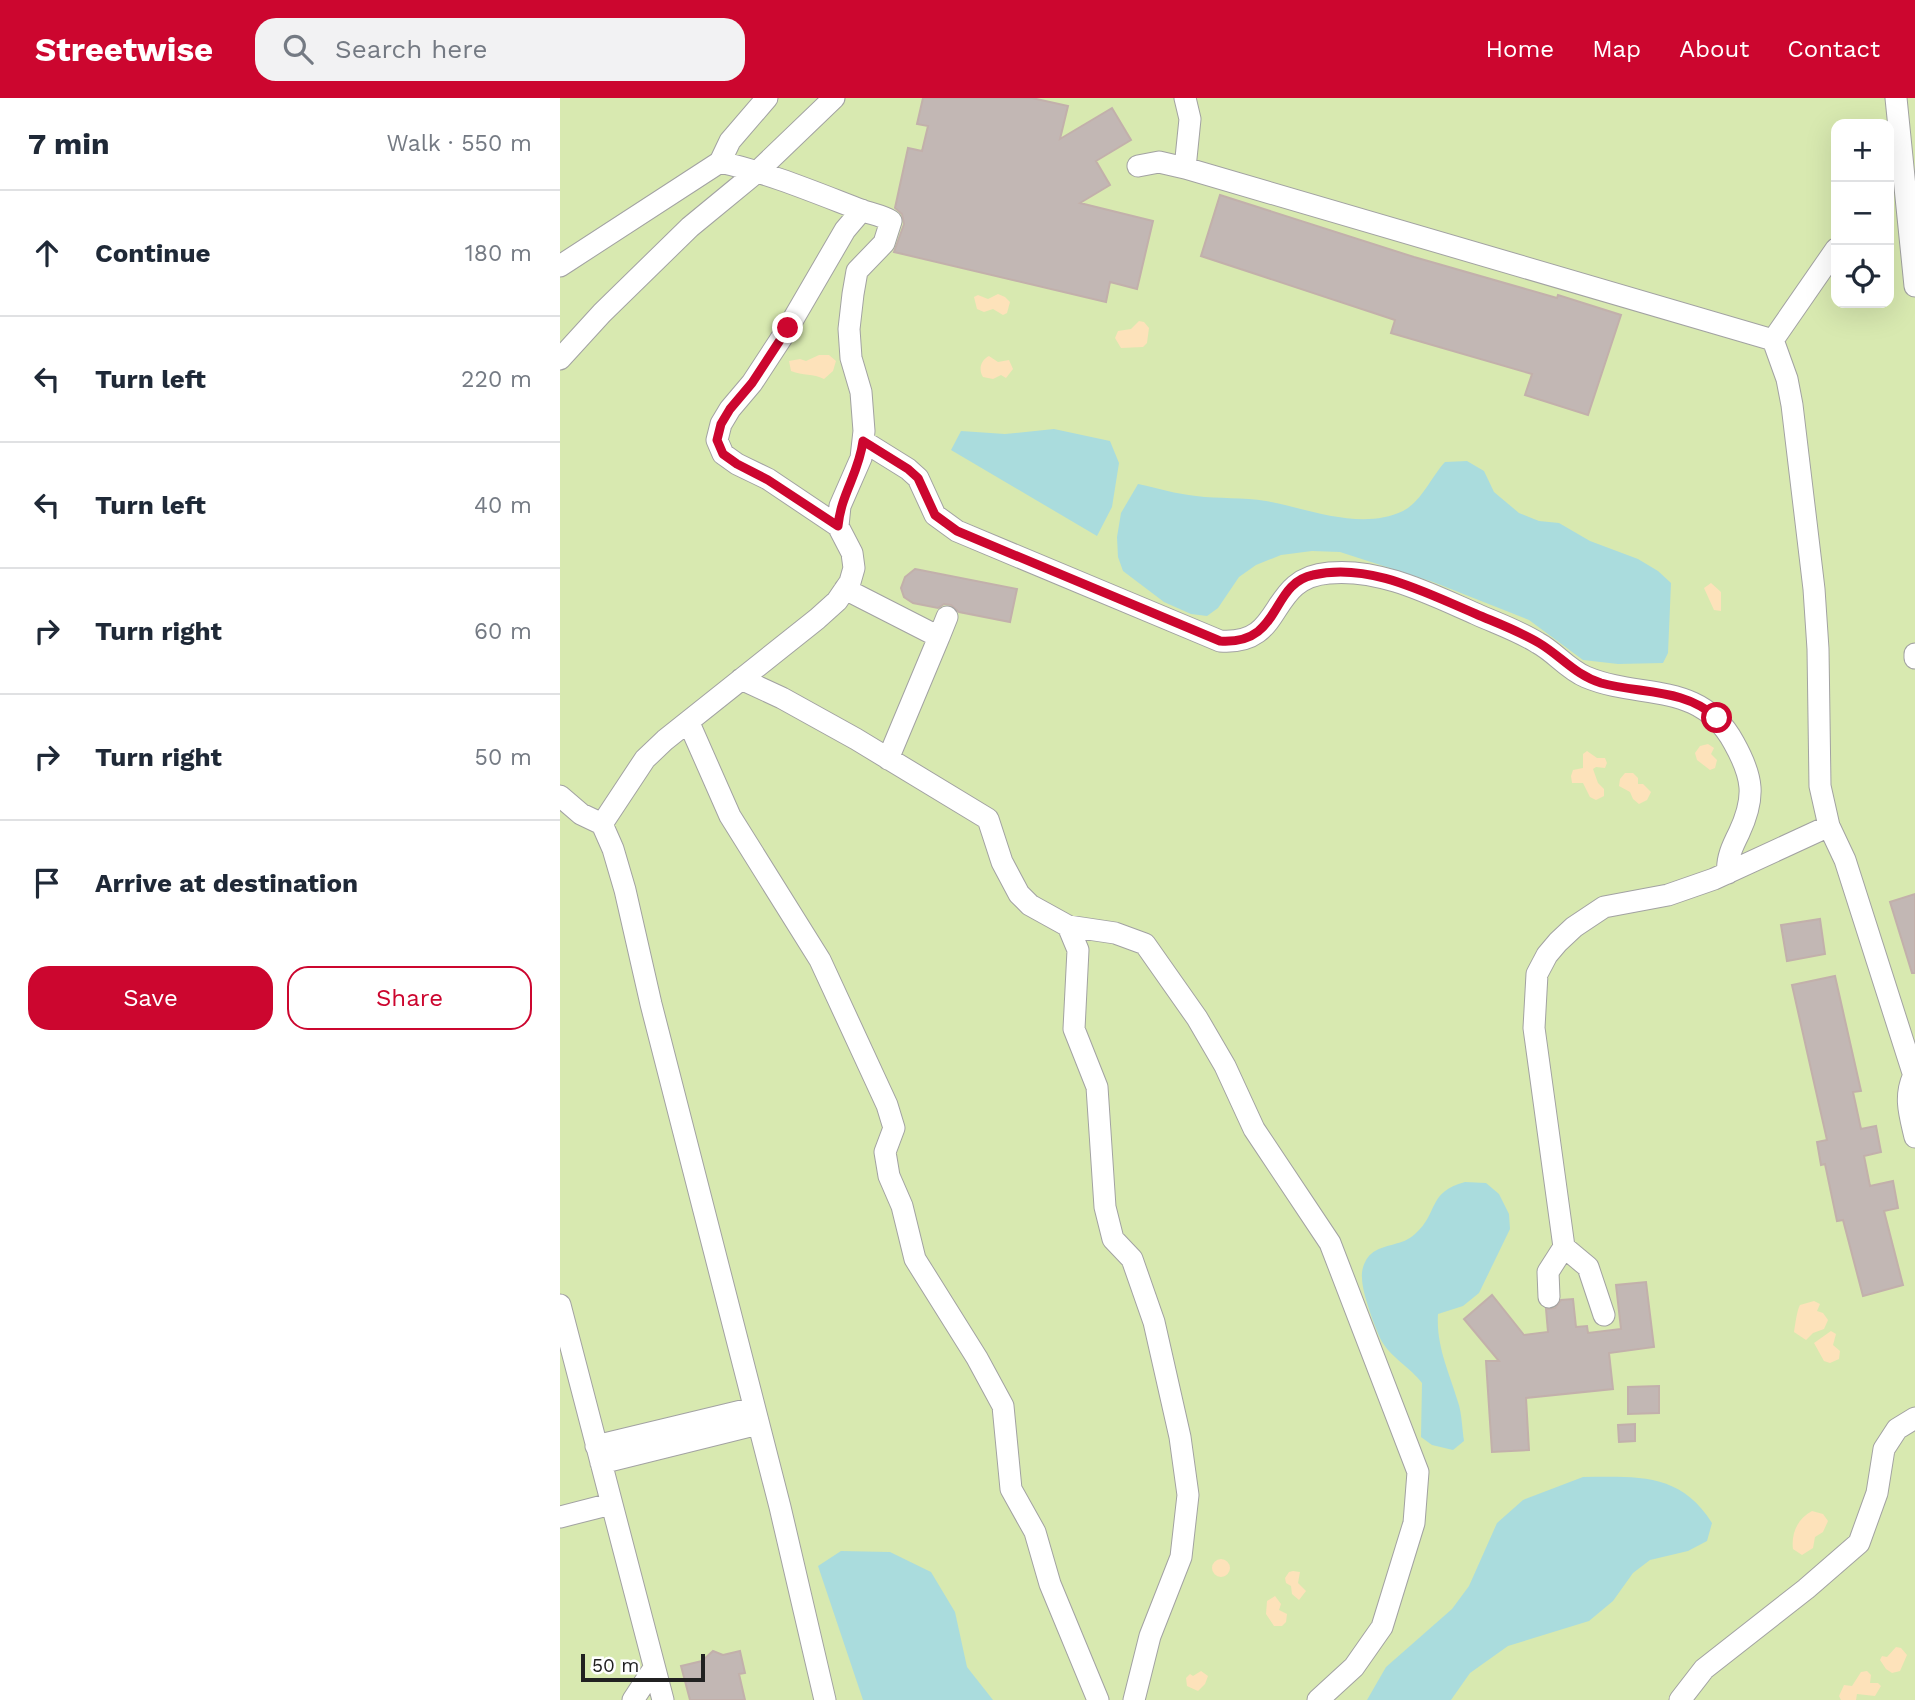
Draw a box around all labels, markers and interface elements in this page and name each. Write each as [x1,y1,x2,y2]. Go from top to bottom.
search box [255,18,745,81]
text: Streetwise [35,30,213,69]
icon: search [279,30,317,68]
text: Search here [335,34,487,64]
text: Home [1486,35,1554,63]
text: Map [1592,35,1641,63]
text: About [1679,35,1749,63]
text: Contact [1787,35,1880,63]
map controls [1831,119,1894,308]
button: + [1831,119,1894,182]
text: 7 min [28,126,110,161]
text: Walk · 550 m [387,130,532,157]
button: − [1831,182,1894,245]
icon: ahead [28,234,66,272]
text: Continue [95,238,211,268]
text: 180 m [465,240,532,267]
button: locate [1831,245,1894,308]
route end [772,312,803,343]
icon: left [28,360,66,398]
text: Turn left [95,364,206,394]
text: 220 m [461,366,532,393]
icon: left [28,486,66,524]
text: Turn left [95,490,206,520]
text: 40 m [474,492,532,519]
icon: right [28,612,66,650]
text: Turn right [95,616,222,646]
text: 60 m [474,618,532,645]
route start [1701,702,1732,733]
icon: right [28,738,66,776]
text: Turn right [95,742,222,772]
text: 50 m [475,744,532,771]
icon: arrive [28,864,66,902]
text: Arrive at destination [95,868,358,898]
button: Save [28,966,273,1030]
button: Share [287,966,532,1030]
scale bar [581,1651,705,1683]
text: 50 m [592,1654,639,1677]

